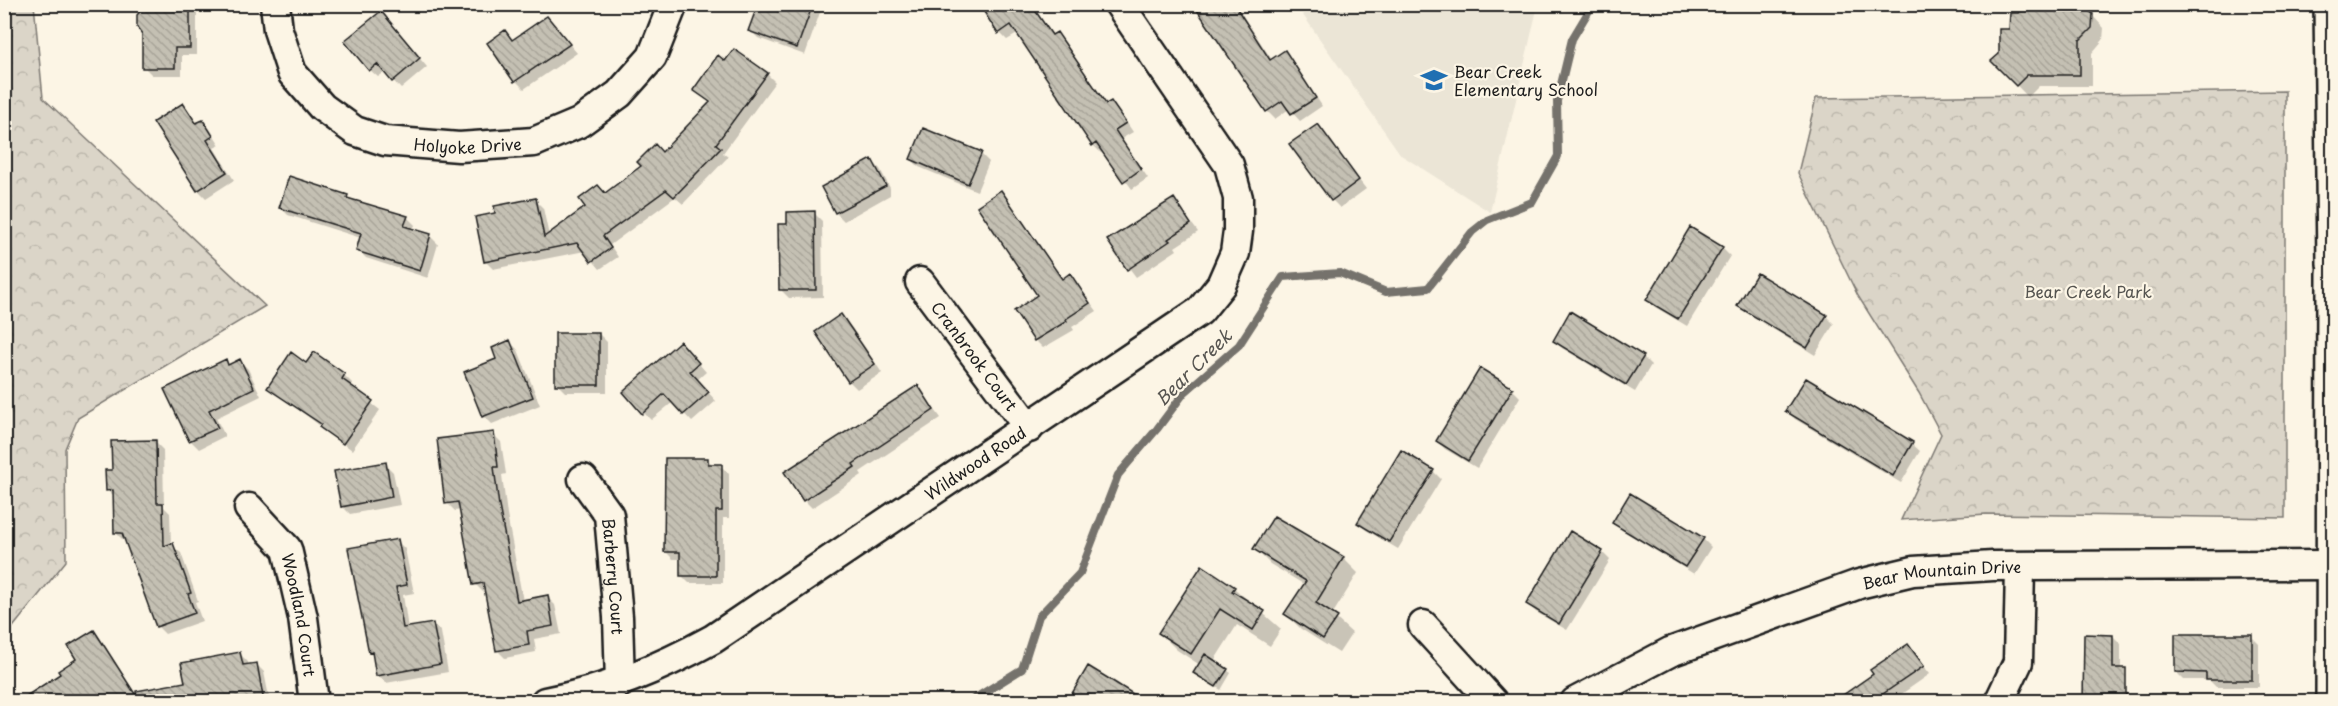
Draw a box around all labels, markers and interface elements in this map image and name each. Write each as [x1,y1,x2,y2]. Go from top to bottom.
place label: Bear Creek Elementary School [1454,59,1598,101]
school or university icon: Bear Creek Elementary School [1419,65,1449,95]
street label: Holyoke Drive [413,131,522,159]
park label: Bear Creek Park [2024,279,2152,303]
street label: Cranbrook Court [926,296,1024,416]
water label: Bear Creek [1148,322,1238,412]
street label: Wildwood Road [919,420,1030,505]
street label: Barberry Court [597,517,631,635]
street label: Woodland Court [276,551,323,678]
street label: Bear Mountain Drive [1860,554,2021,595]

